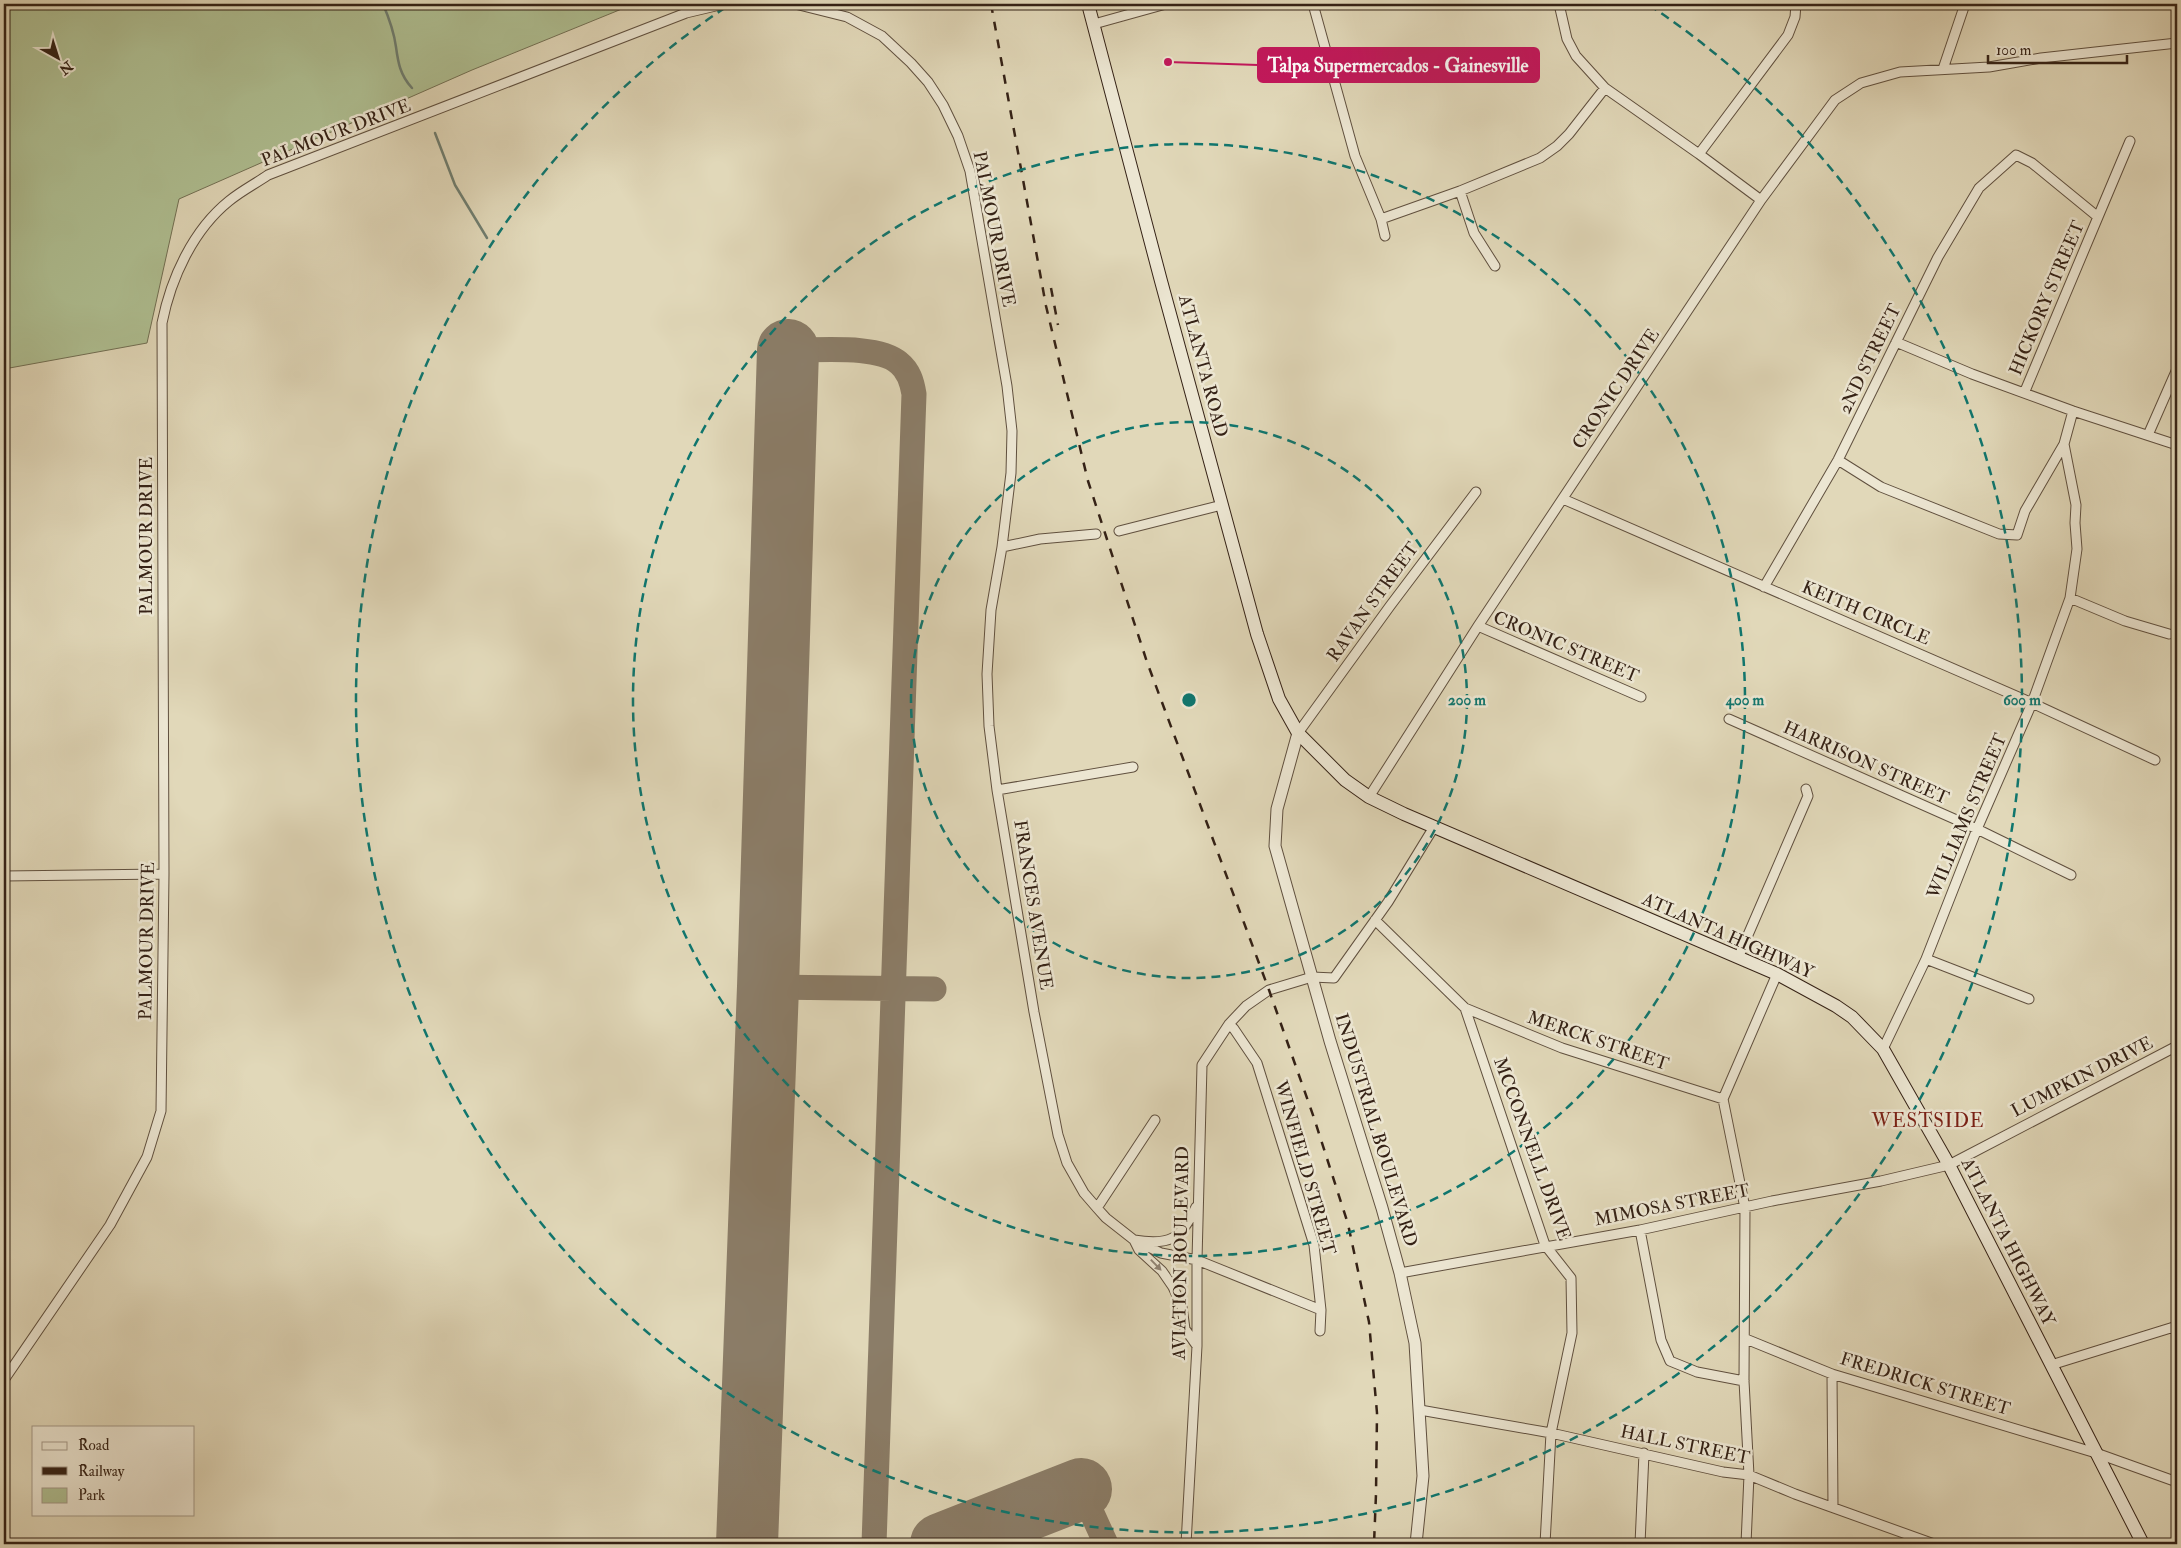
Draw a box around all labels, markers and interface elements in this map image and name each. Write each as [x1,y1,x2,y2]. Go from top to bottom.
north arrow [32,32,82,82]
scale bar [1988,32,2127,64]
text: 100 m [1996,41,2032,60]
callout: Talpa Supermercados - Gainesville [1258,48,1539,82]
text: Talpa Supermercados - Gainesville [1266,54,1529,79]
text: N [55,57,77,79]
street label: PALMOUR DRIVE [258,94,414,172]
street label: PALMOUR DRIVE [968,149,1020,309]
street label: HICKORY STREET [2004,217,2090,379]
street label: ATLANTA ROAD [1173,291,1233,440]
street label: 2ND STREET [1834,300,1907,418]
street label: CRONIC DRIVE [1567,324,1665,454]
street label: PALMOUR DRIVE [135,457,158,615]
street label: RAVAN STREET [1322,537,1424,666]
street label: KEITH CIRCLE [1798,576,1934,650]
street label: CRONIC STREET [1490,606,1643,688]
centre of rings [1180,691,1198,709]
text: 200 m [1448,691,1486,710]
text: 400 m [1725,691,1764,710]
text: 600 m [2003,691,2041,710]
street label: HARRISON STREET [1780,716,1953,810]
street label: WILLIAMS STREET [1921,729,2012,903]
street label: FRANCES AVENUE [1008,818,1058,992]
street label: PALMOUR DRIVE [134,862,160,1020]
street label: ATLANTA HIGHWAY [1638,887,1818,985]
street label: MERCK STREET [1524,1006,1672,1076]
street label: INDUSTRIAL BOULEVARD [1329,1011,1423,1249]
street label: LUMPKIN DRIVE [2007,1031,2157,1123]
street label: MCCONNELL DRIVE [1488,1054,1576,1244]
street label: WINFIELD STREET [1269,1077,1341,1258]
district label: WESTSIDE [1871,1109,1984,1133]
street label: AVIATION BOULEVARD [1168,1146,1194,1361]
street label: ATLANTA HIGHWAY [1955,1153,2061,1330]
street label: MIMOSA STREET [1593,1179,1752,1231]
one-way arrow [1150,1259,1162,1271]
street label: FREDRICK STREET [1837,1347,2013,1421]
street label: HALL STREET [1618,1420,1752,1470]
legend [32,1426,195,1516]
text: Road [78,1436,110,1455]
text: Railway [78,1462,125,1481]
text: Park [78,1486,105,1505]

